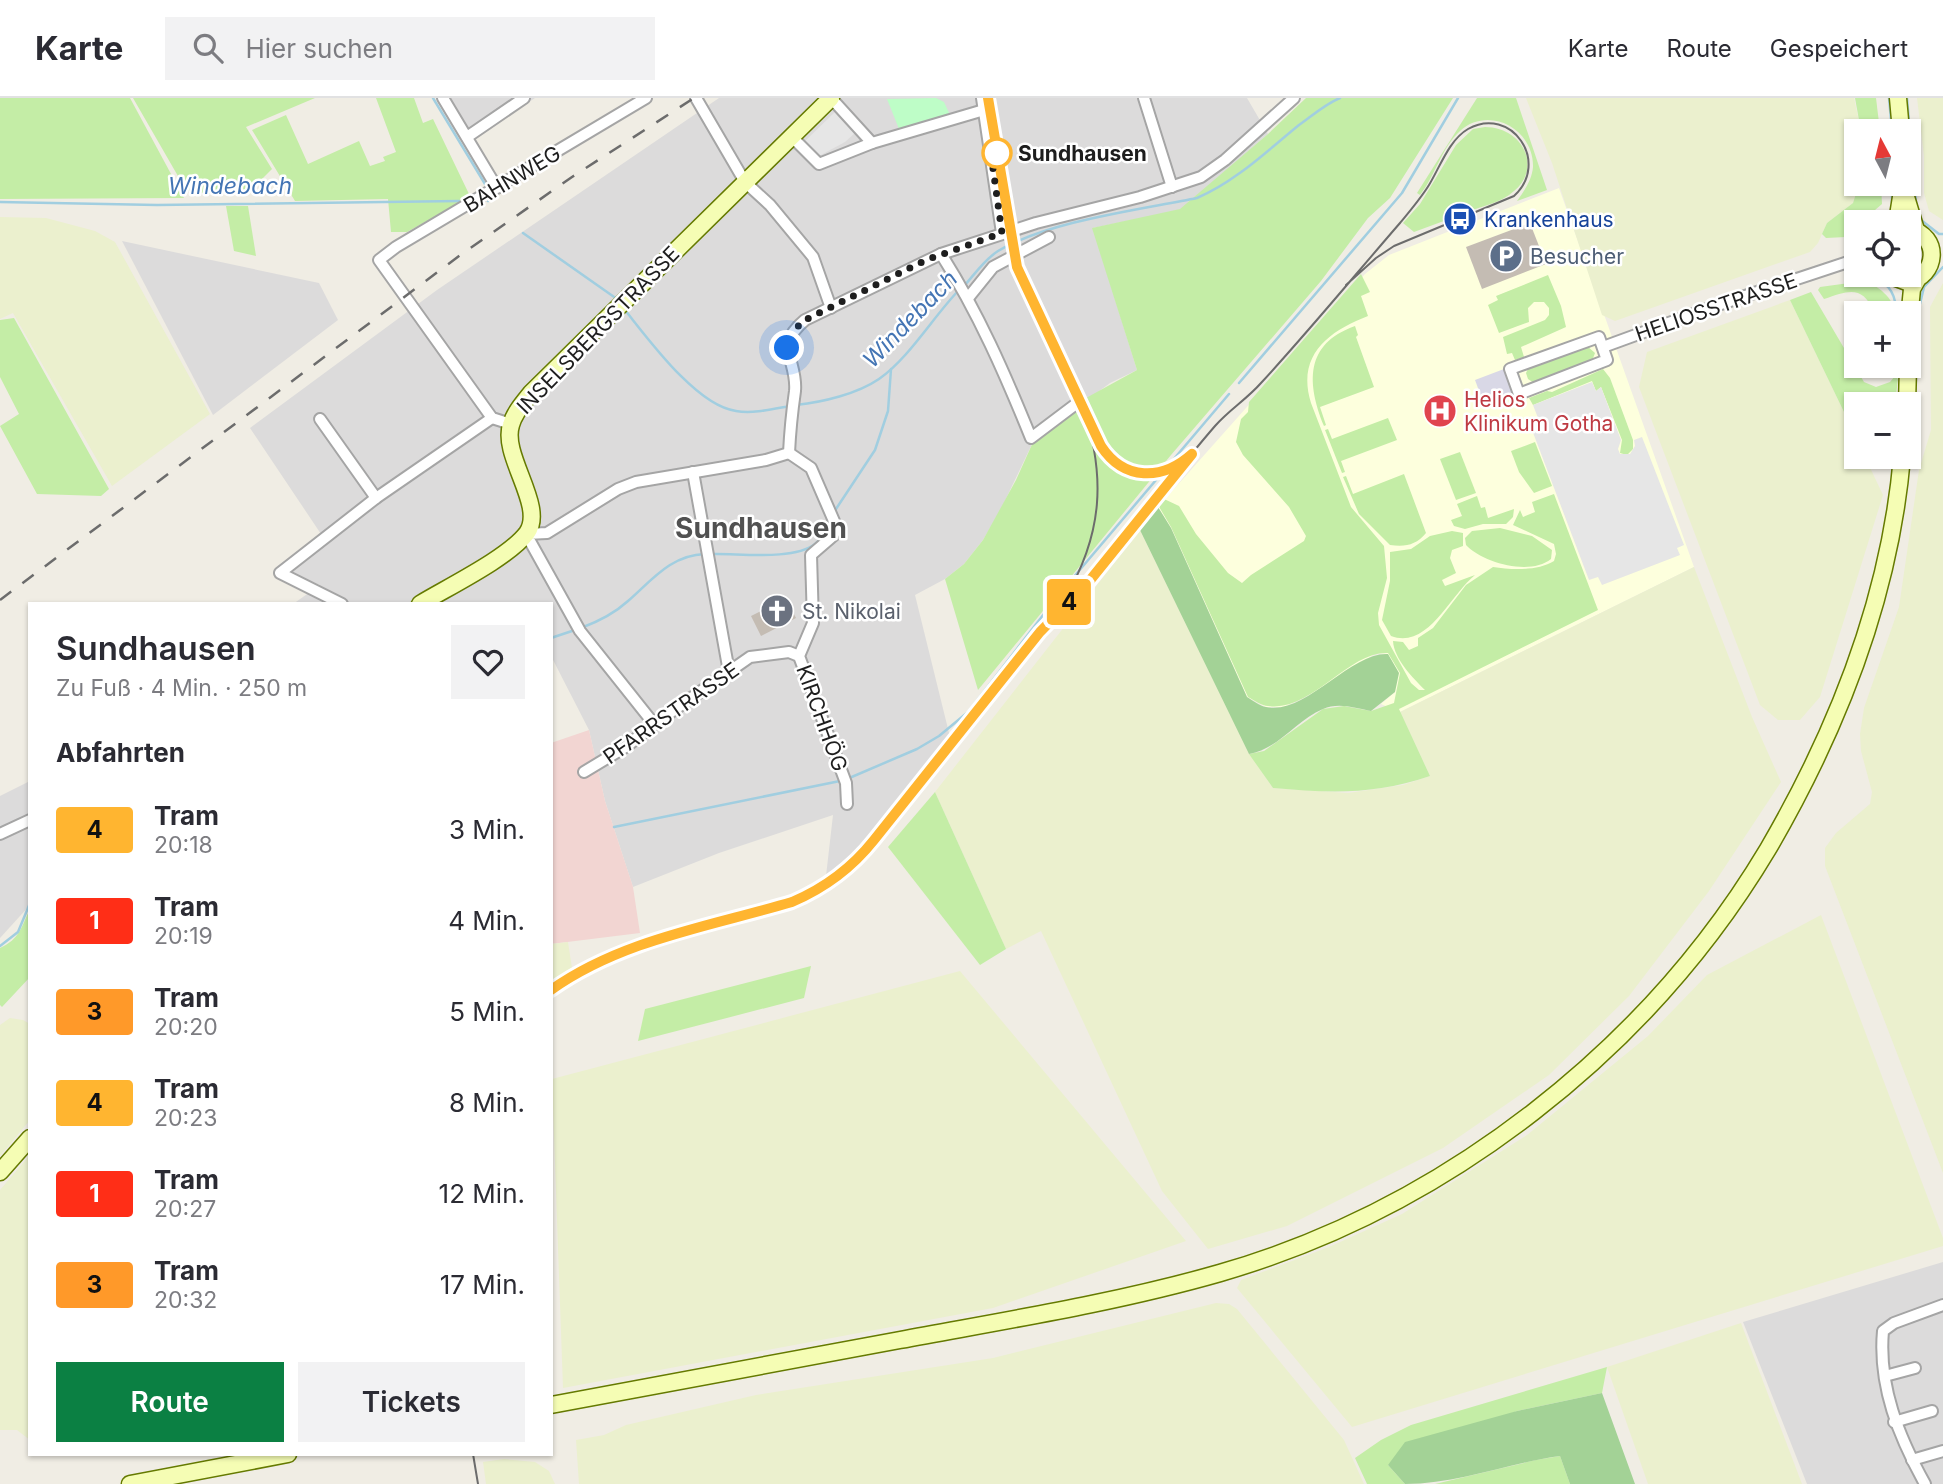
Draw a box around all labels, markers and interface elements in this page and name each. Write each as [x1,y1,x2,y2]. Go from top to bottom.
search box [165,17,655,80]
text: Karte [35,28,123,68]
icon: search [189,29,227,67]
text: Hier suchen [245,33,393,64]
text: Karte [1568,34,1628,63]
text: Route [1666,34,1732,63]
text: Gespeichert [1770,34,1908,63]
north arrow [1844,119,1922,196]
map controls [1844,119,1921,469]
marker: Sundhausen [982,138,1012,168]
street label: BAHNWEG [459,140,565,218]
place label: Sundhausen [1018,141,1147,166]
water label: Windebach [168,172,292,200]
bus stop icon: Krankenhaus [1441,200,1479,238]
place label: Krankenhaus [1484,207,1614,232]
button: locate [1844,210,1921,287]
parking icon: Besucher [1487,237,1525,275]
street label: INSELSBERGSTRASSE [512,241,684,419]
place label: Besucher [1530,244,1624,269]
water label: Windebach [857,265,963,373]
street label: HELIOSSTRASSE [1632,268,1800,346]
button: + [1844,301,1921,378]
your location [769,330,804,365]
place label: Helios Klinikum Gotha [1464,387,1613,436]
hospital icon: Helios Klinikum Gotha [1421,392,1459,430]
button: − [1844,392,1921,469]
district label: Sundhausen [675,511,847,545]
line badge: 4 [1046,579,1092,625]
text: 4 [1061,587,1077,616]
church icon: St. Nikolai [758,592,796,630]
place label: St. Nikolai [802,599,901,624]
button: heart [451,625,525,699]
text: Sundhausen [56,628,256,668]
street label: PFARRSTRASSE [598,657,744,769]
street label: KIRCHHÖG [791,661,853,775]
text: Zu Fuß · 4 Min. · 250 m [56,674,307,702]
text: Abfahrten [56,737,185,768]
text: Tram [154,800,219,831]
text: 3 Min. [449,814,525,845]
text: 4 [86,815,103,844]
text: 20:18 [154,831,213,859]
text: Tram [154,891,219,922]
text: 4 Min. [448,905,525,936]
text: 1 [89,906,100,935]
text: 20:19 [154,922,213,950]
text: Tram [154,982,219,1013]
text: 5 Min. [449,996,525,1027]
text: 3 [87,997,102,1026]
text: 20:20 [154,1013,218,1041]
text: Tram [154,1073,219,1104]
text: 8 Min. [449,1087,525,1118]
text: 4 [86,1088,103,1117]
text: 20:23 [154,1104,217,1132]
text: Tram [154,1164,219,1195]
text: 12 Min. [439,1178,525,1209]
text: 1 [89,1179,100,1208]
text: 20:27 [154,1195,216,1223]
text: Tram [154,1255,219,1286]
text: 17 Min. [440,1269,525,1300]
text: 3 [87,1270,102,1299]
text: 20:32 [154,1286,217,1314]
button: Route [56,1362,284,1442]
button: Tickets [298,1362,525,1442]

